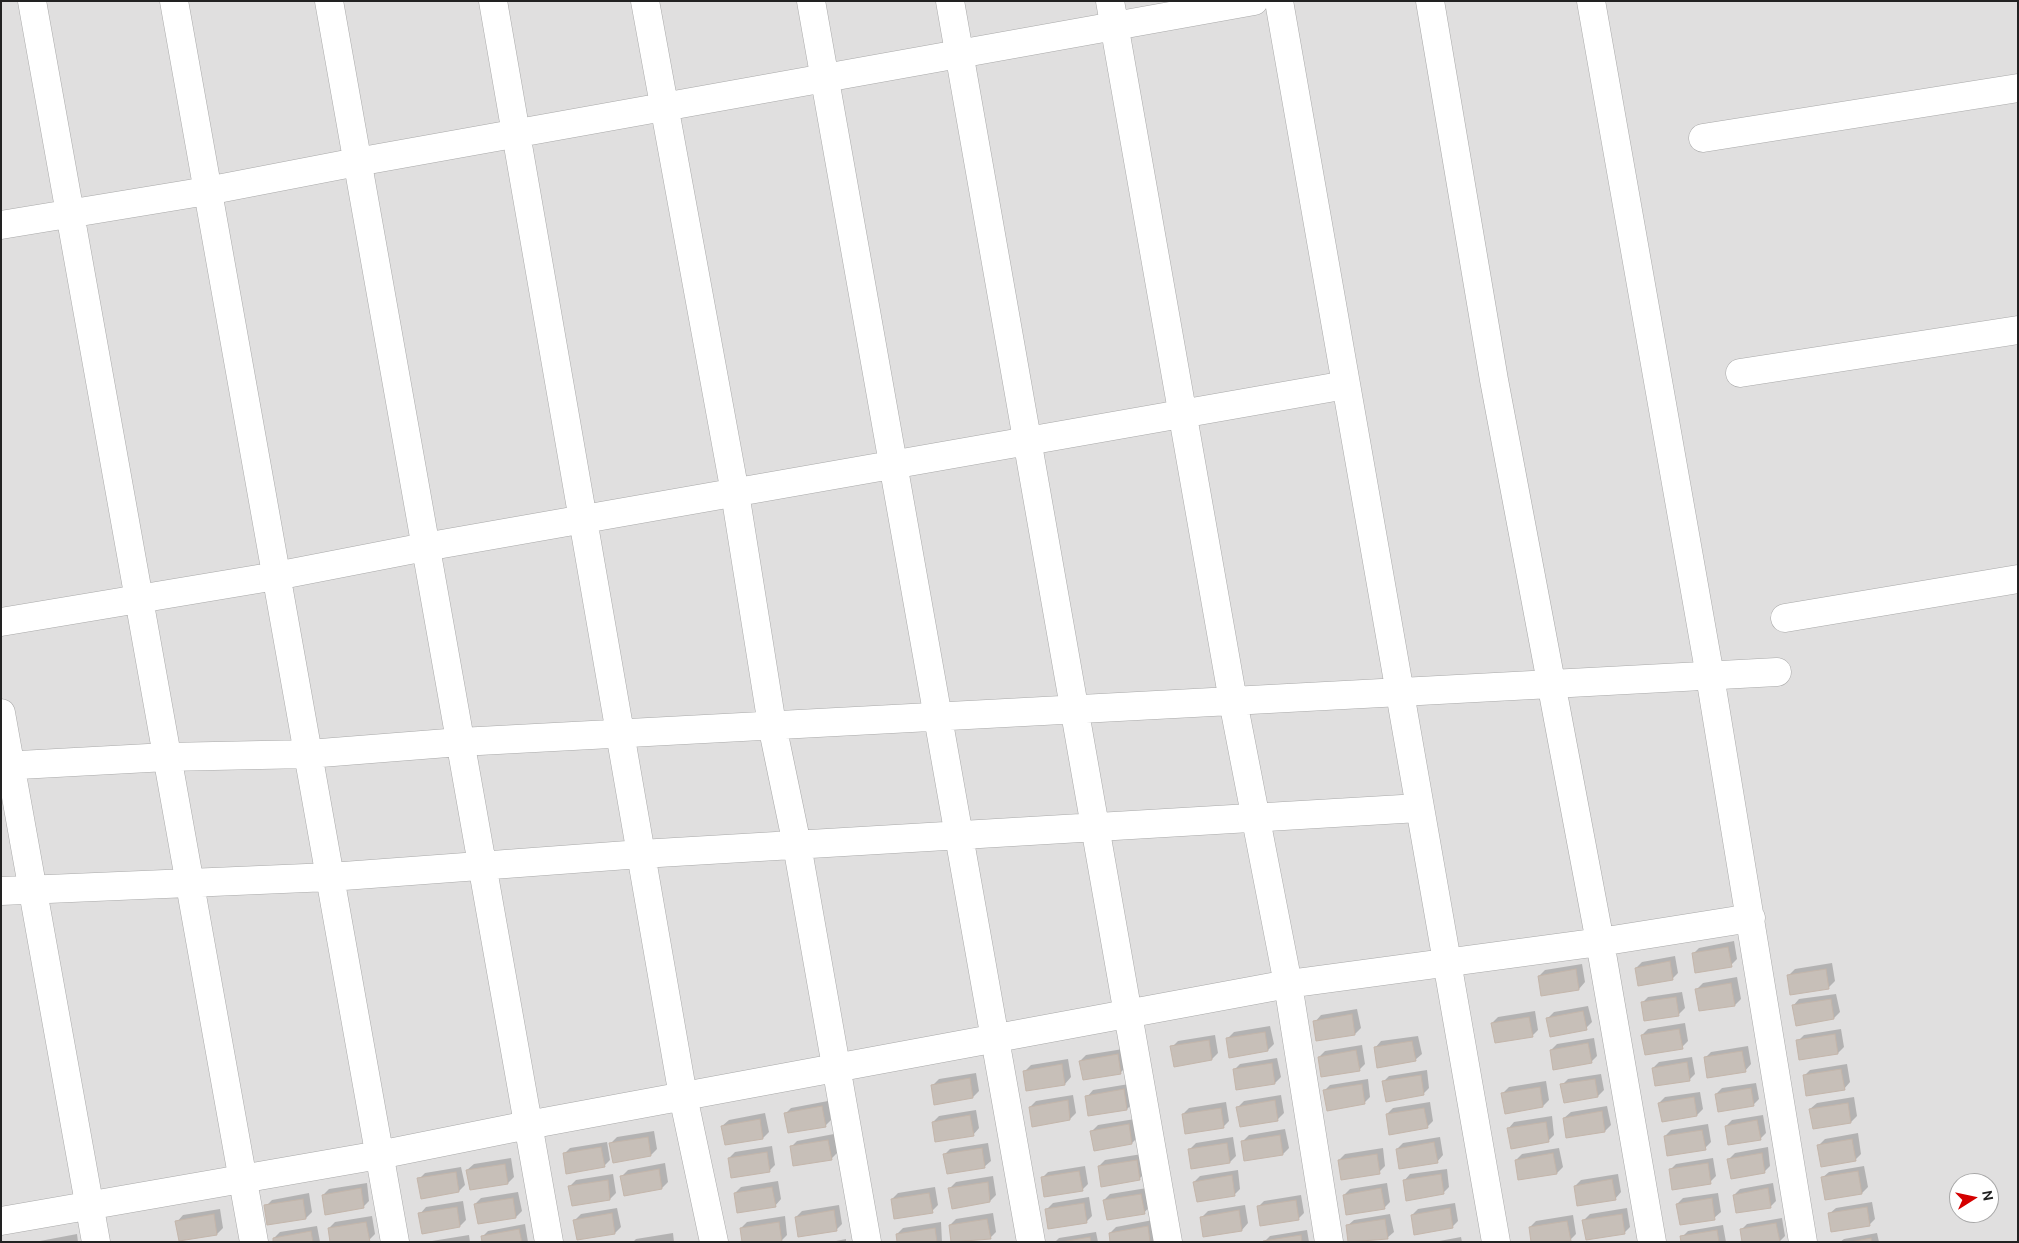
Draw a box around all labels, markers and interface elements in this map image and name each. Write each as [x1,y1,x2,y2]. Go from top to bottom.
north arrow [1949,1173,1999,1223]
text: N [1979,1189,1997,1202]

